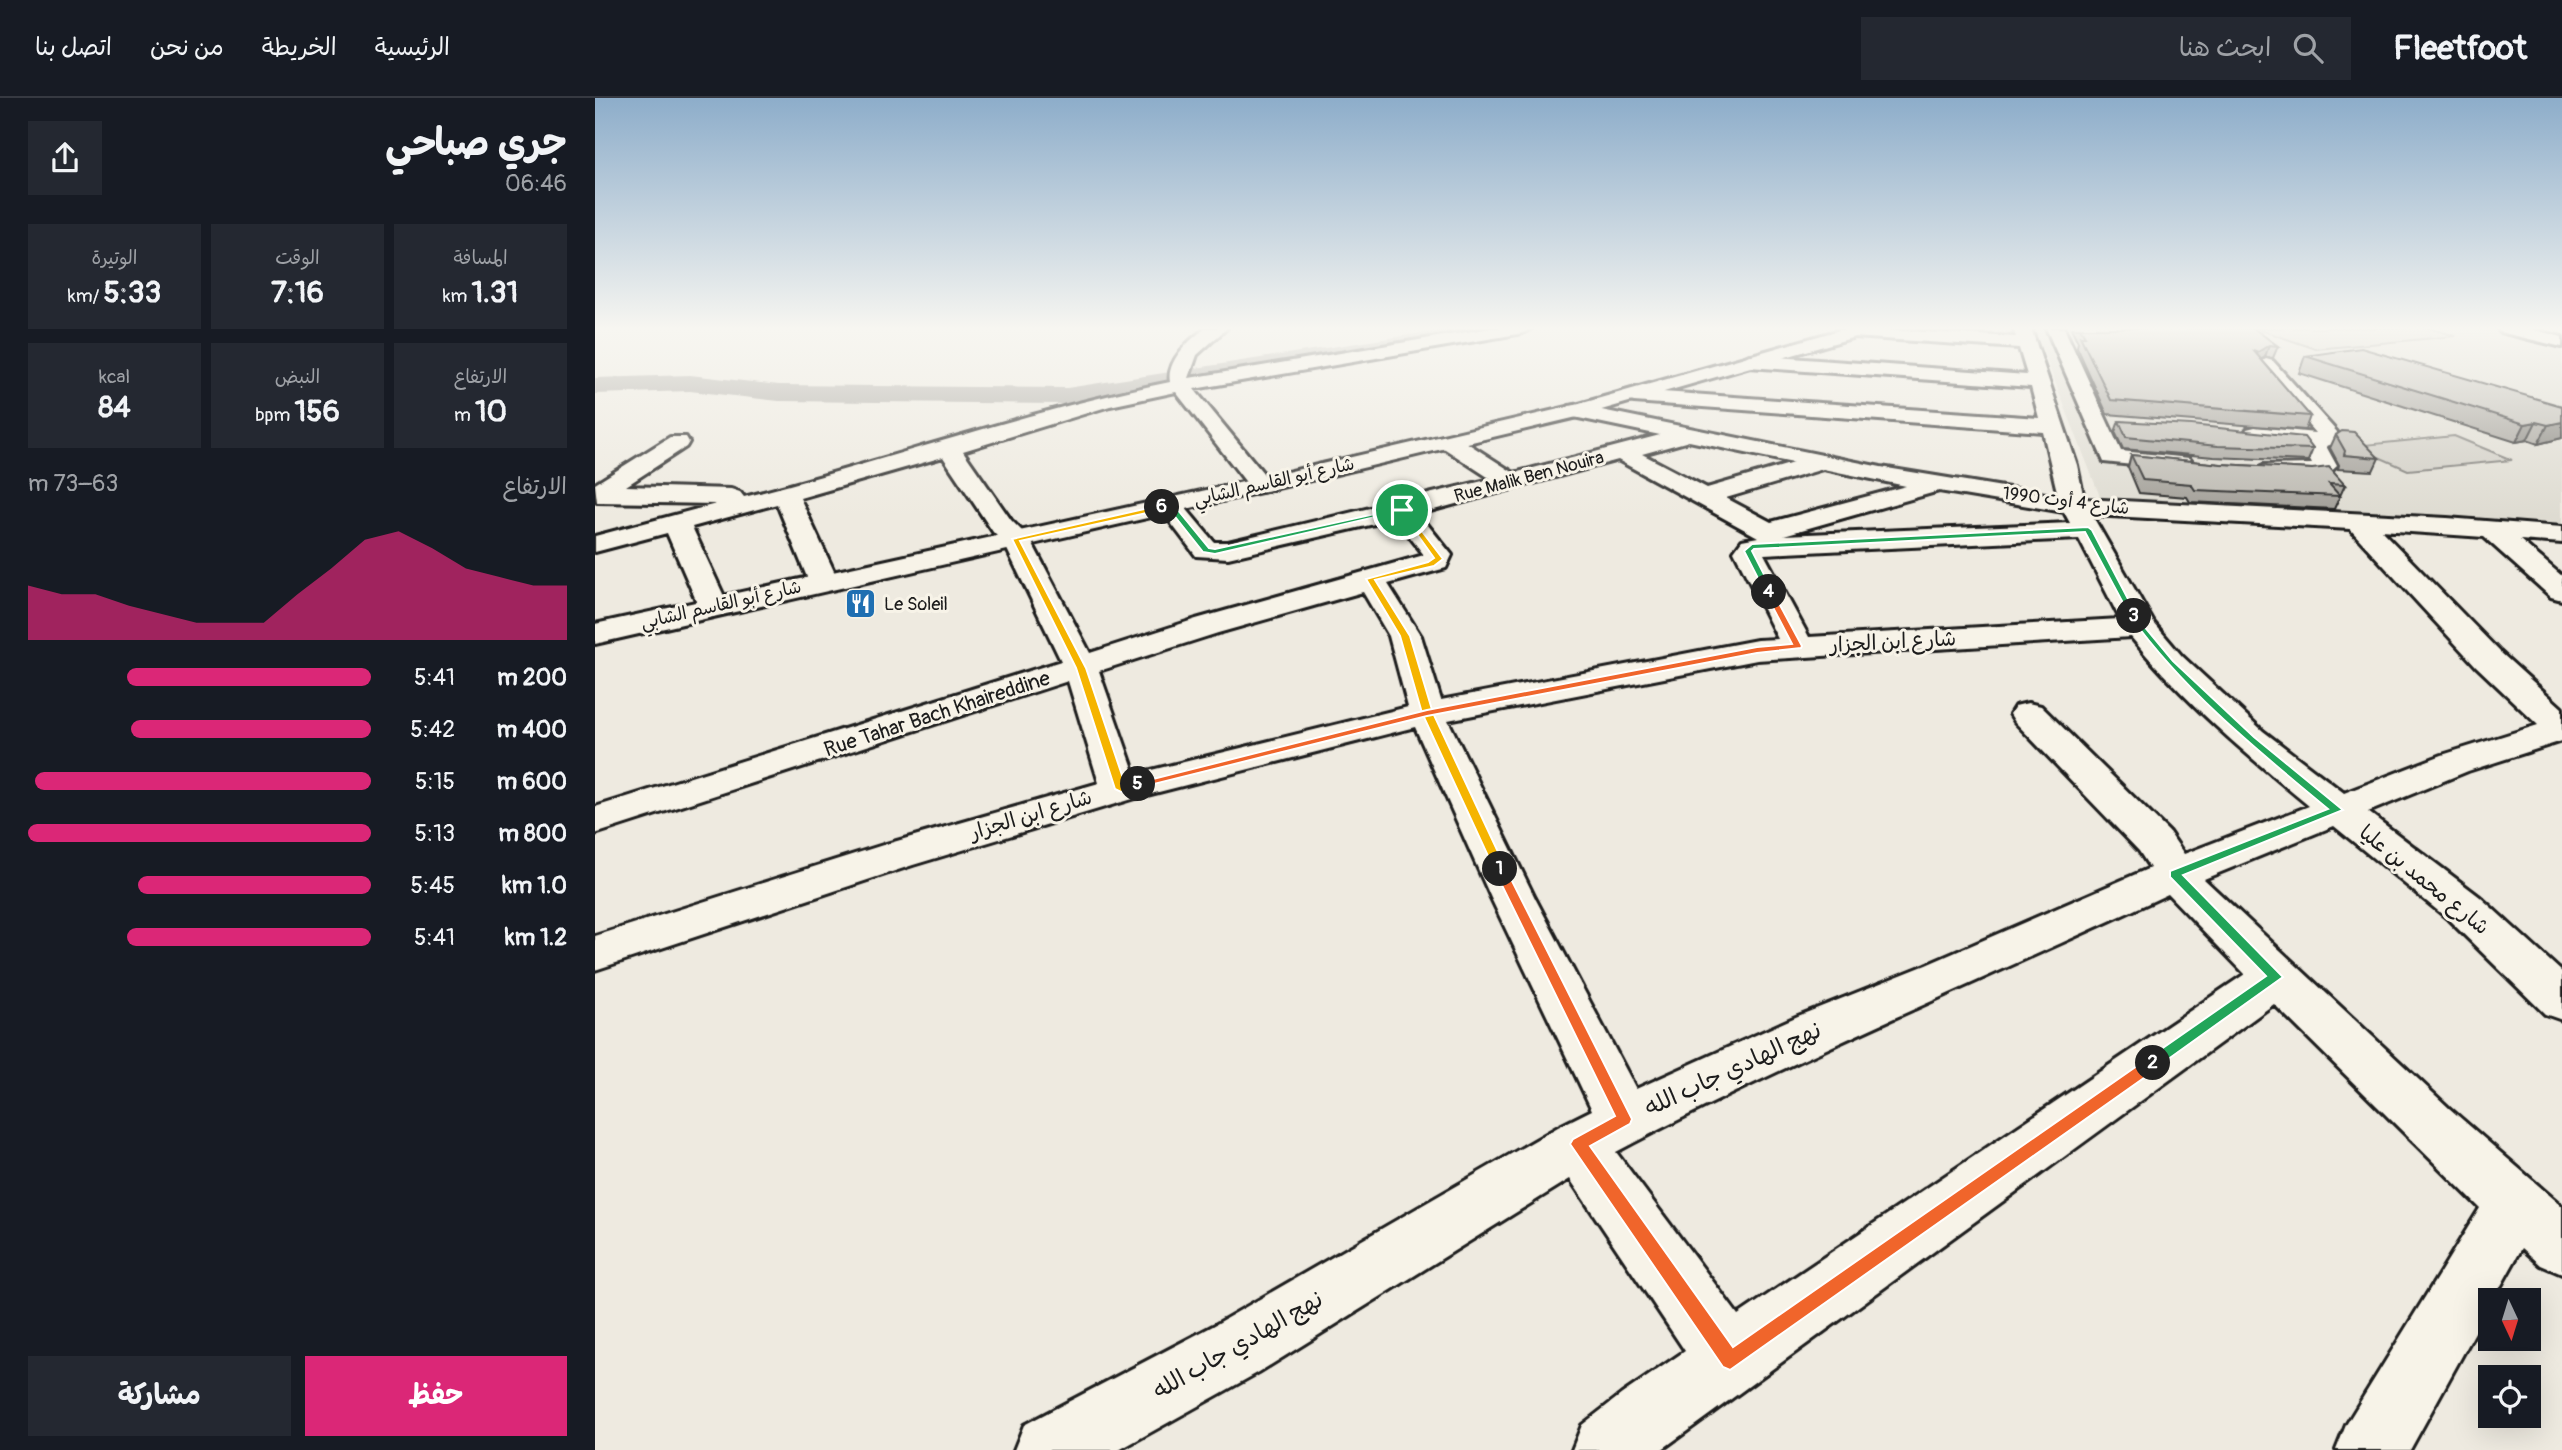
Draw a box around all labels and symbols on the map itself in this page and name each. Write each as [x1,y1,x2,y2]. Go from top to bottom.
street label: Rue Malik Ben Nouira [1452,446,1606,508]
street label: شارع أبو القاسم الشابي [1191,452,1358,516]
pin [1372,480,1432,540]
street label: شارع 4 أوت 1990 [2001,482,2131,520]
pin: 6 [1145,490,1179,524]
pin: 4 [1751,574,1787,610]
street label: شارع أبو القاسم الشابي [638,575,805,639]
restaurant icon: Le Soleil [844,587,878,621]
place label: Le Soleil [884,593,948,616]
pin: 3 [2117,598,2151,634]
street label: شارع ابن الجزار [1827,625,1957,660]
street label: Rue Tahar Bach Khaireddine [821,665,1054,763]
pin: 5 [1121,766,1155,802]
street label: شارع ابن الجزار [965,784,1096,848]
street label: شارع محمد بن عليا [2353,819,2495,942]
pin: 1 [1483,852,1517,886]
street label: نهج الهادي جاب الله [1640,1015,1827,1124]
pin: 2 [2135,1046,2171,1080]
street label: نهج الهادي جاب الله [1148,1285,1329,1407]
north arrow [2478,1288,2541,1351]

